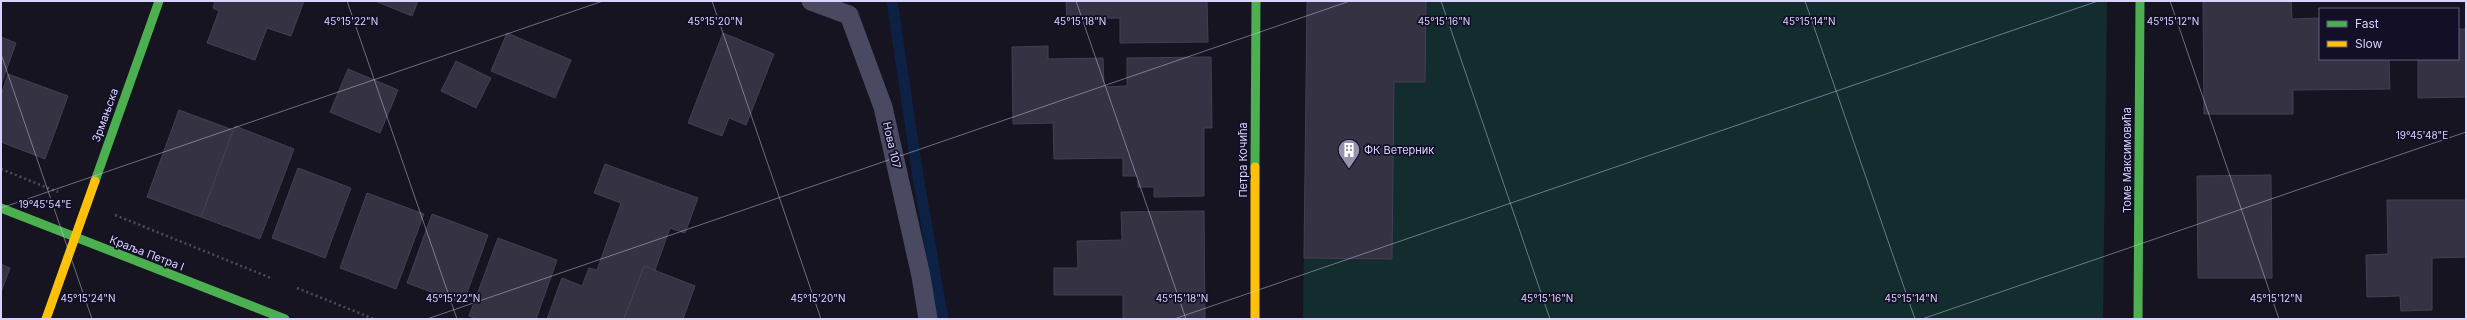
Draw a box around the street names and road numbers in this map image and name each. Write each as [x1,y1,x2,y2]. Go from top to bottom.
street label: Зрмањска [89,86,121,144]
street label: Томе Максимовића [2120,107,2134,213]
street label: Нова 107 [880,120,904,170]
street label: Петра Кочића [1236,122,1250,198]
street label: Краља Петра I [108,232,186,274]

